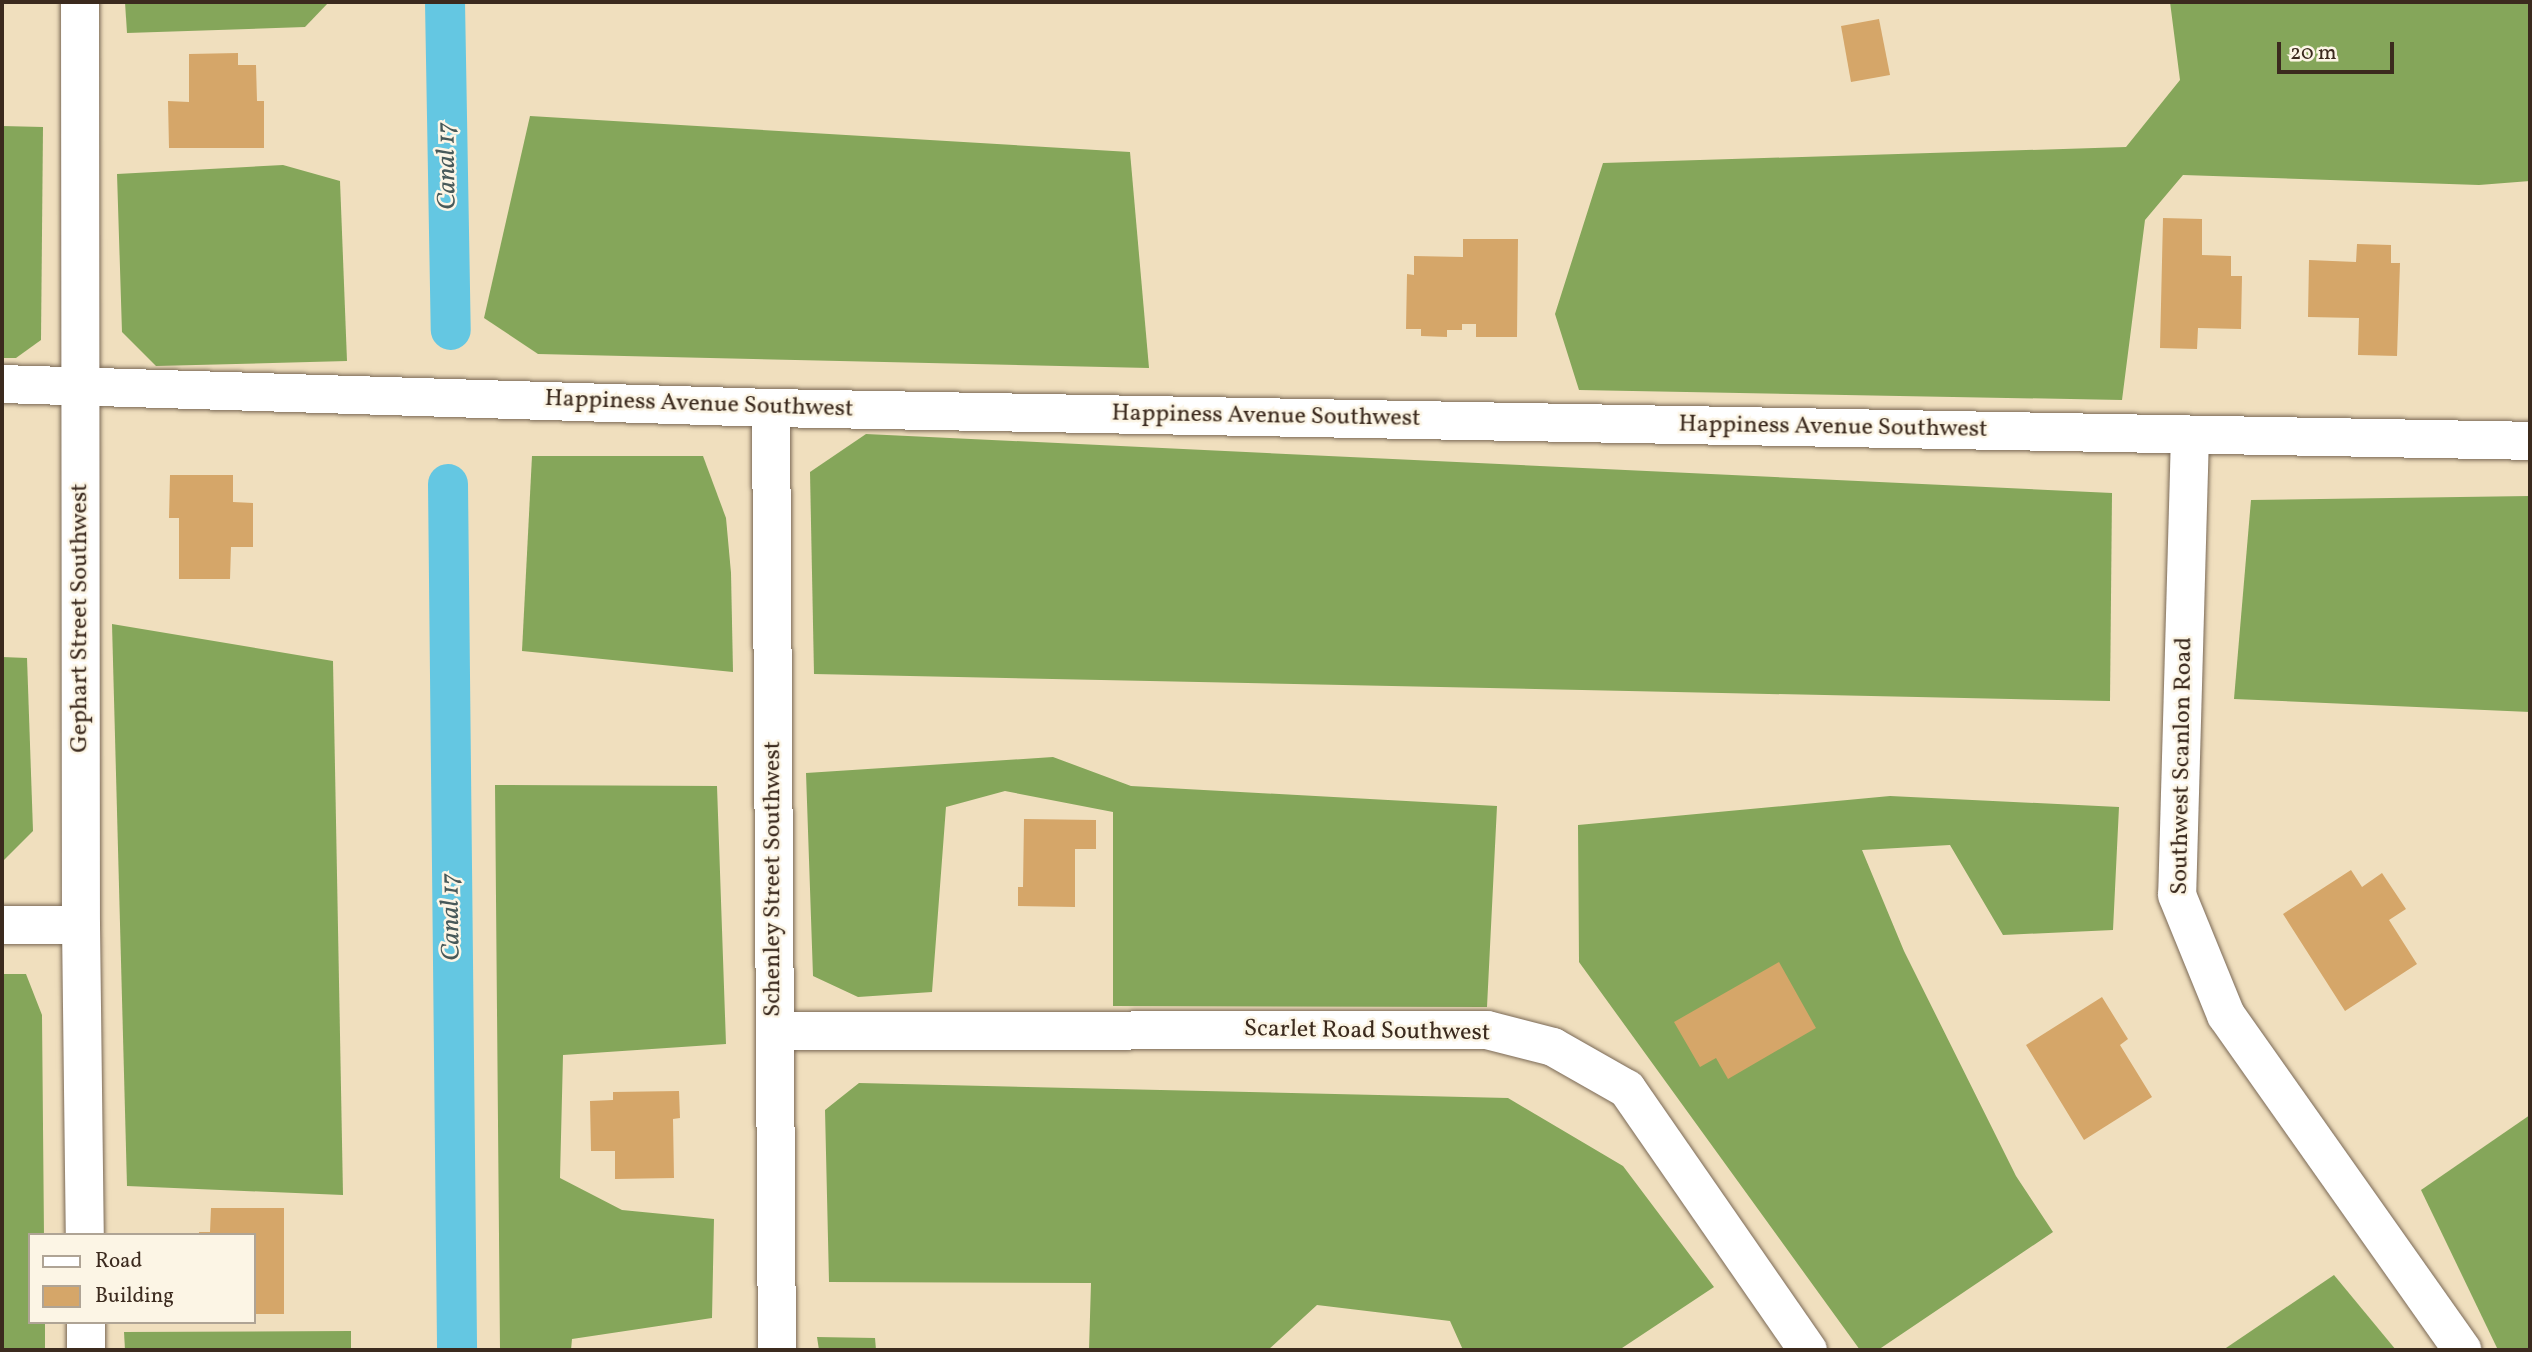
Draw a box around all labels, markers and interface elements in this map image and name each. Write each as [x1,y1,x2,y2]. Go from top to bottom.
scale bar [2280,28,2397,72]
text: 20 m [2290,39,2336,68]
water label: Canal 17 [432,122,464,210]
street label: Happiness Avenue Southwest [544,385,854,425]
street label: Happiness Avenue Southwest [1111,400,1421,434]
street label: Happiness Avenue Southwest [1678,411,1988,445]
street label: Gephart Street Southwest [67,483,95,753]
street label: Southwest Scanlon Road [2166,637,2200,895]
street label: Schenley Street Southwest [760,741,788,1017]
water label: Canal 17 [436,873,468,961]
street label: Scarlet Road Southwest [1244,1015,1490,1049]
legend [28,1233,256,1324]
text: Road [95,1247,142,1276]
text: Building [95,1282,174,1311]

